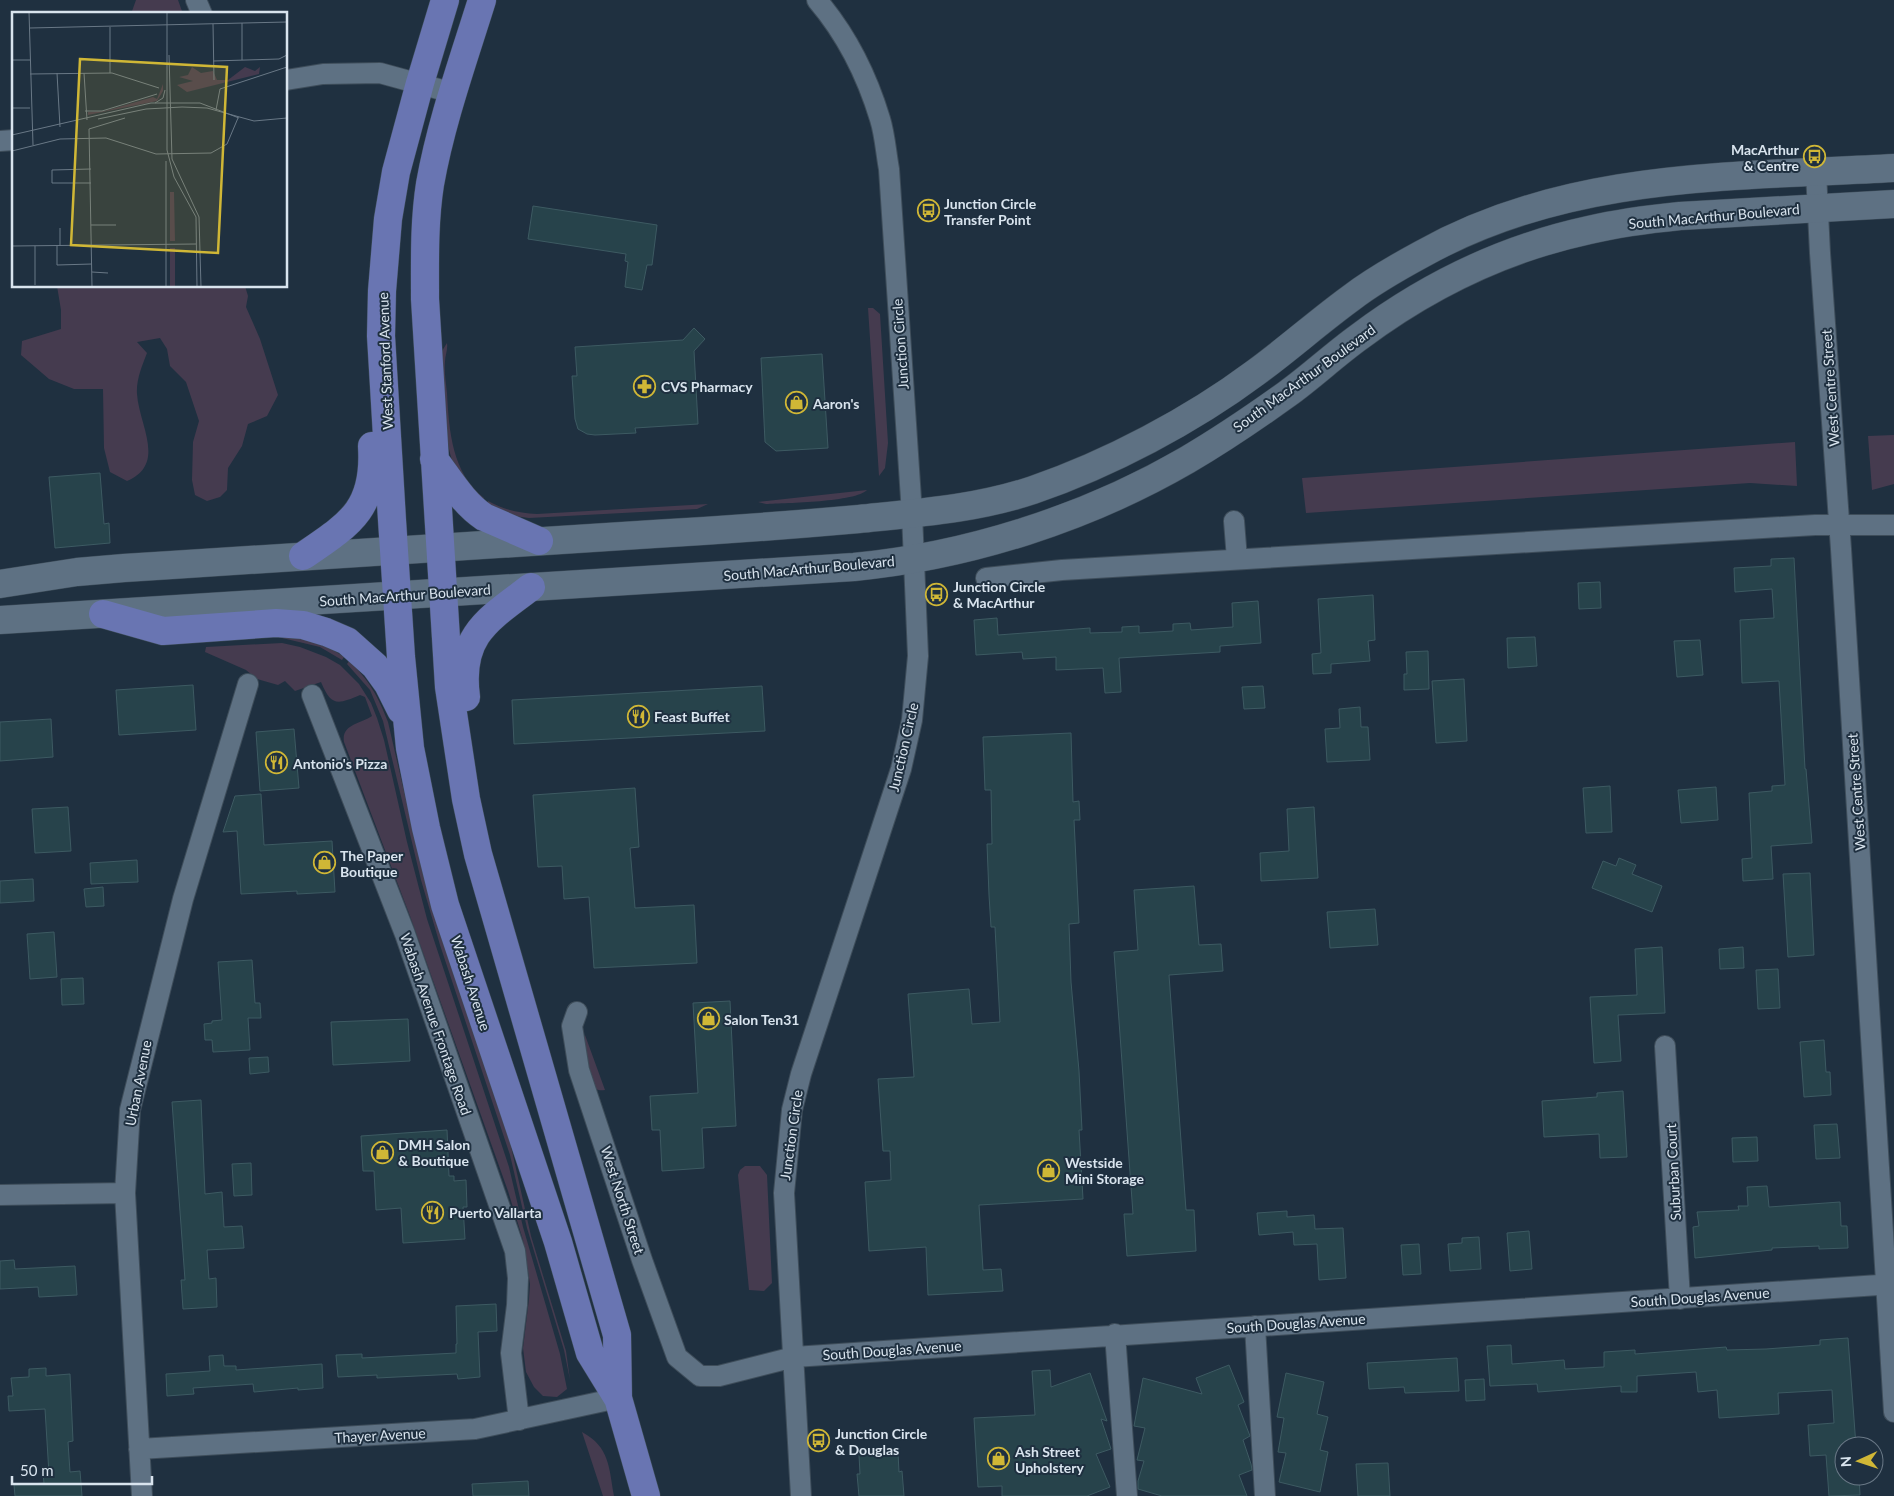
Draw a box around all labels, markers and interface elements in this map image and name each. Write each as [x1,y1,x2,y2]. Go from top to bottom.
inset map [12,12,288,288]
place label: MacArthur & Centre [1731,141,1800,174]
bus stop icon: MacArthur & Centre [1803,145,1827,169]
place label: Junction Circle Transfer Point [944,195,1037,228]
bus stop icon: Junction Circle Transfer Point [916,199,940,223]
street label: South MacArthur Boulevard [1628,200,1800,232]
street label: West Stanford Avenue [374,292,396,430]
street label: Junction Circle [888,298,912,390]
street label: South MacArthur Boulevard [1230,321,1378,435]
street label: West Centre Street [1817,329,1843,447]
pharmacy icon: CVS Pharmacy [633,374,657,398]
place label: CVS Pharmacy [661,378,753,395]
shop icon: Aaron's [785,391,809,415]
place label: Aaron's [812,395,860,412]
street label: South MacArthur Boulevard [723,552,895,584]
place label: Junction Circle & MacArthur [953,578,1046,611]
street label: South MacArthur Boulevard [319,581,491,609]
bus stop icon: Junction Circle & MacArthur [925,582,949,606]
street label: Junction Circle [884,701,922,793]
restaurant icon: Feast Buffet [626,704,650,728]
place label: Feast Buffet [654,708,730,725]
street label: West Centre Street [1843,733,1869,851]
restaurant icon: Antonio's Pizza [265,751,289,775]
place label: Antonio's Pizza [292,755,387,772]
place label: The Paper Boutique [340,847,404,880]
shop icon: The Paper Boutique [312,851,336,875]
street label: Wabash Avenue Frontage Road [397,931,475,1117]
street label: Wabash Avenue [448,933,494,1033]
shop icon: Salon Ten31 [696,1007,720,1031]
place label: Salon Ten31 [724,1011,799,1028]
street label: Urban Avenue [121,1039,155,1127]
street label: Junction Circle [776,1089,806,1181]
street label: Suburban Court [1662,1123,1684,1221]
place label: DMH Salon & Boutique [398,1136,470,1169]
shop icon: DMH Salon & Boutique [370,1140,394,1164]
street label: West North Street [598,1144,648,1256]
place label: Westside Mini Storage [1065,1154,1145,1187]
shop icon: Westside Mini Storage [1037,1158,1061,1182]
restaurant icon: Puerto Vallarta [421,1200,445,1224]
place label: Puerto Vallarta [449,1204,542,1221]
street label: South Douglas Avenue [1630,1284,1770,1310]
street label: South Douglas Avenue [1226,1310,1366,1336]
street label: South Douglas Avenue [822,1337,962,1363]
street label: Thayer Avenue [334,1424,426,1446]
place label: Junction Circle & Douglas [835,1425,928,1458]
bus stop icon: Junction Circle & Douglas [807,1429,831,1453]
north arrow [1834,1436,1884,1486]
place label: Ash Street Upholstery [1014,1443,1085,1476]
shop icon: Ash Street Upholstery [987,1447,1011,1471]
scale bar [12,1454,152,1486]
text: N [1837,1456,1854,1468]
text: 50 m [20,1461,54,1479]

